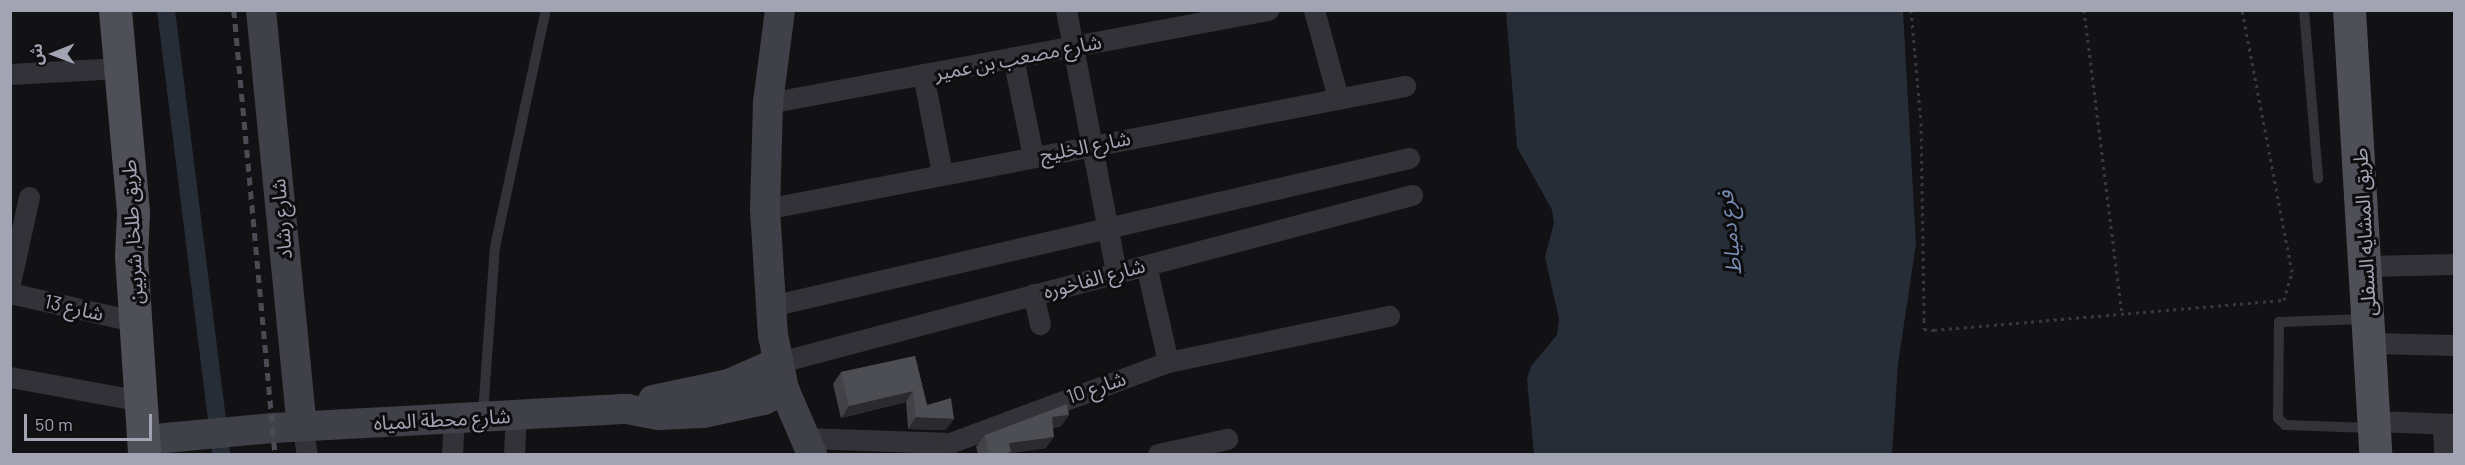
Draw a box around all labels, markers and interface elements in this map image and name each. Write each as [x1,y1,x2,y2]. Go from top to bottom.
north arrow [24,24,84,84]
street label: شارع مصعب بن عمير [932,29,1104,85]
text: ش [26,43,45,65]
street label: شارع الخليج [1037,125,1133,167]
street label: طريق المشايه السفلى [2348,147,2380,317]
street label: طريق طلخا, شربين [116,159,148,305]
street label: شارع رشاد [266,178,296,260]
water label: فرع دمياط [1712,190,1746,276]
street label: شارع الفاخوره [1040,253,1148,303]
street label: شارع 13 [42,289,106,325]
street label: شارع 10 [1063,366,1129,408]
scale bar [27,402,154,440]
street label: شارع محطة المياه [373,403,511,435]
text: 50 m [35,413,73,435]

